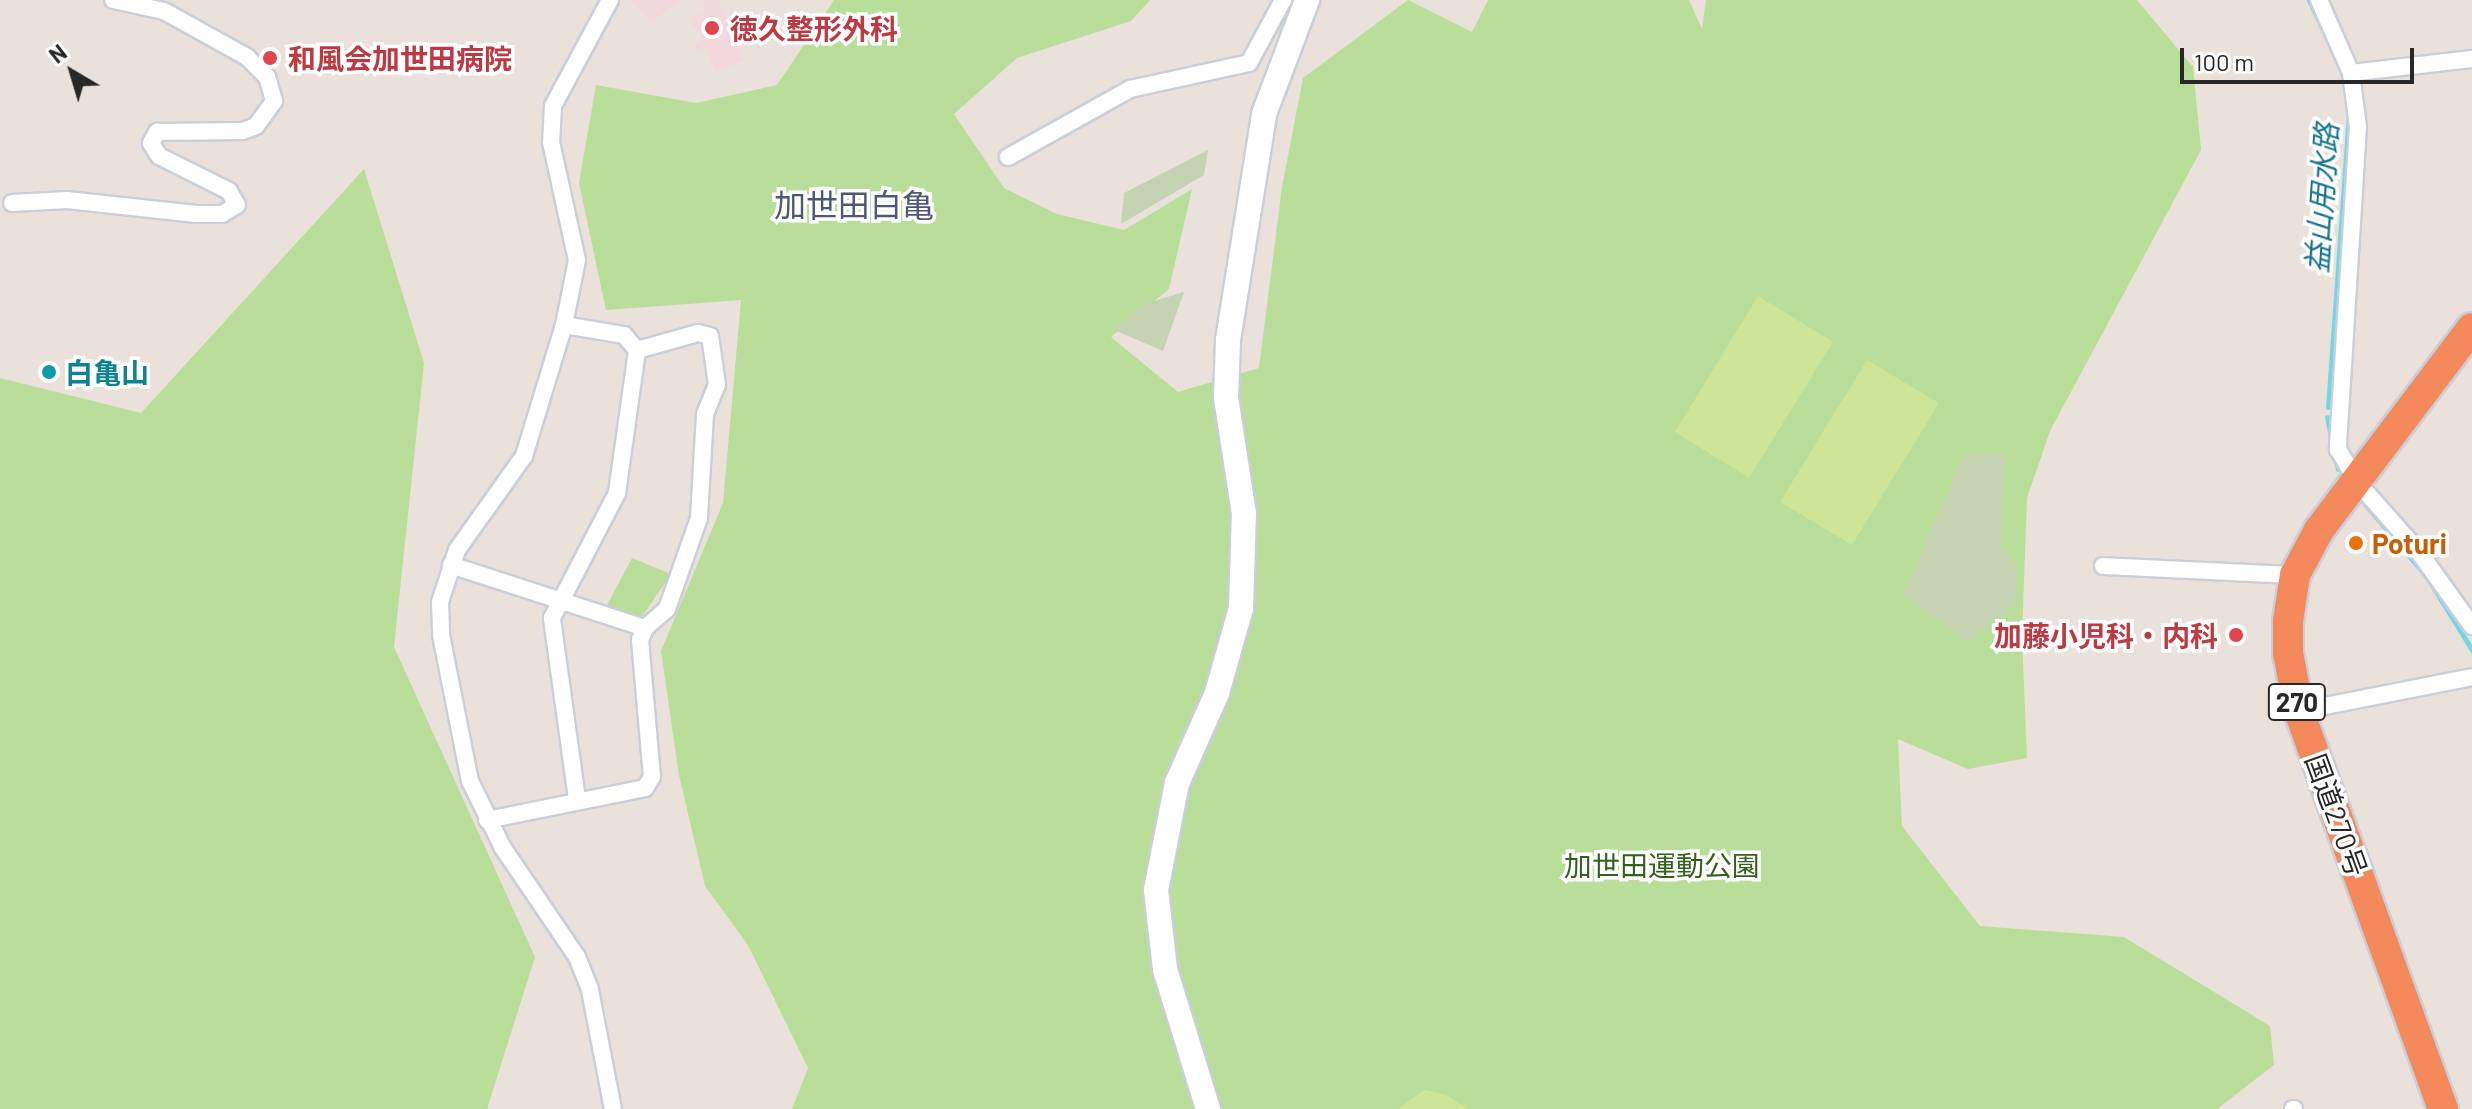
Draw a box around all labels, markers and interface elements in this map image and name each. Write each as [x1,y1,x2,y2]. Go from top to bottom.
place label: 徳久整形外科 [730,11,898,45]
marker: 徳久整形外科 [701,17,723,39]
north arrow [32,32,112,112]
scale bar [2184,32,2418,82]
text: N [43,38,71,68]
place label: 和風会加世田病院 [288,41,512,75]
marker: 和風会加世田病院 [259,47,281,69]
text: 100 m [2194,47,2254,76]
water label: 益山用水路 [2298,122,2344,274]
district label: 加世田白亀 [774,185,934,223]
place label: 白亀山 [65,355,149,389]
marker: 白亀山 [40,363,58,381]
place label: Poturi [2372,526,2447,560]
marker: Poturi [2347,534,2365,552]
place label: 加藤小児科・内科 [1994,618,2218,652]
marker: 加藤小児科・内科 [2225,624,2247,646]
road number: 270 [2267,680,2327,724]
street label: 国道270号 [2299,749,2375,881]
park label: 加世田運動公園 [1564,848,1760,882]

